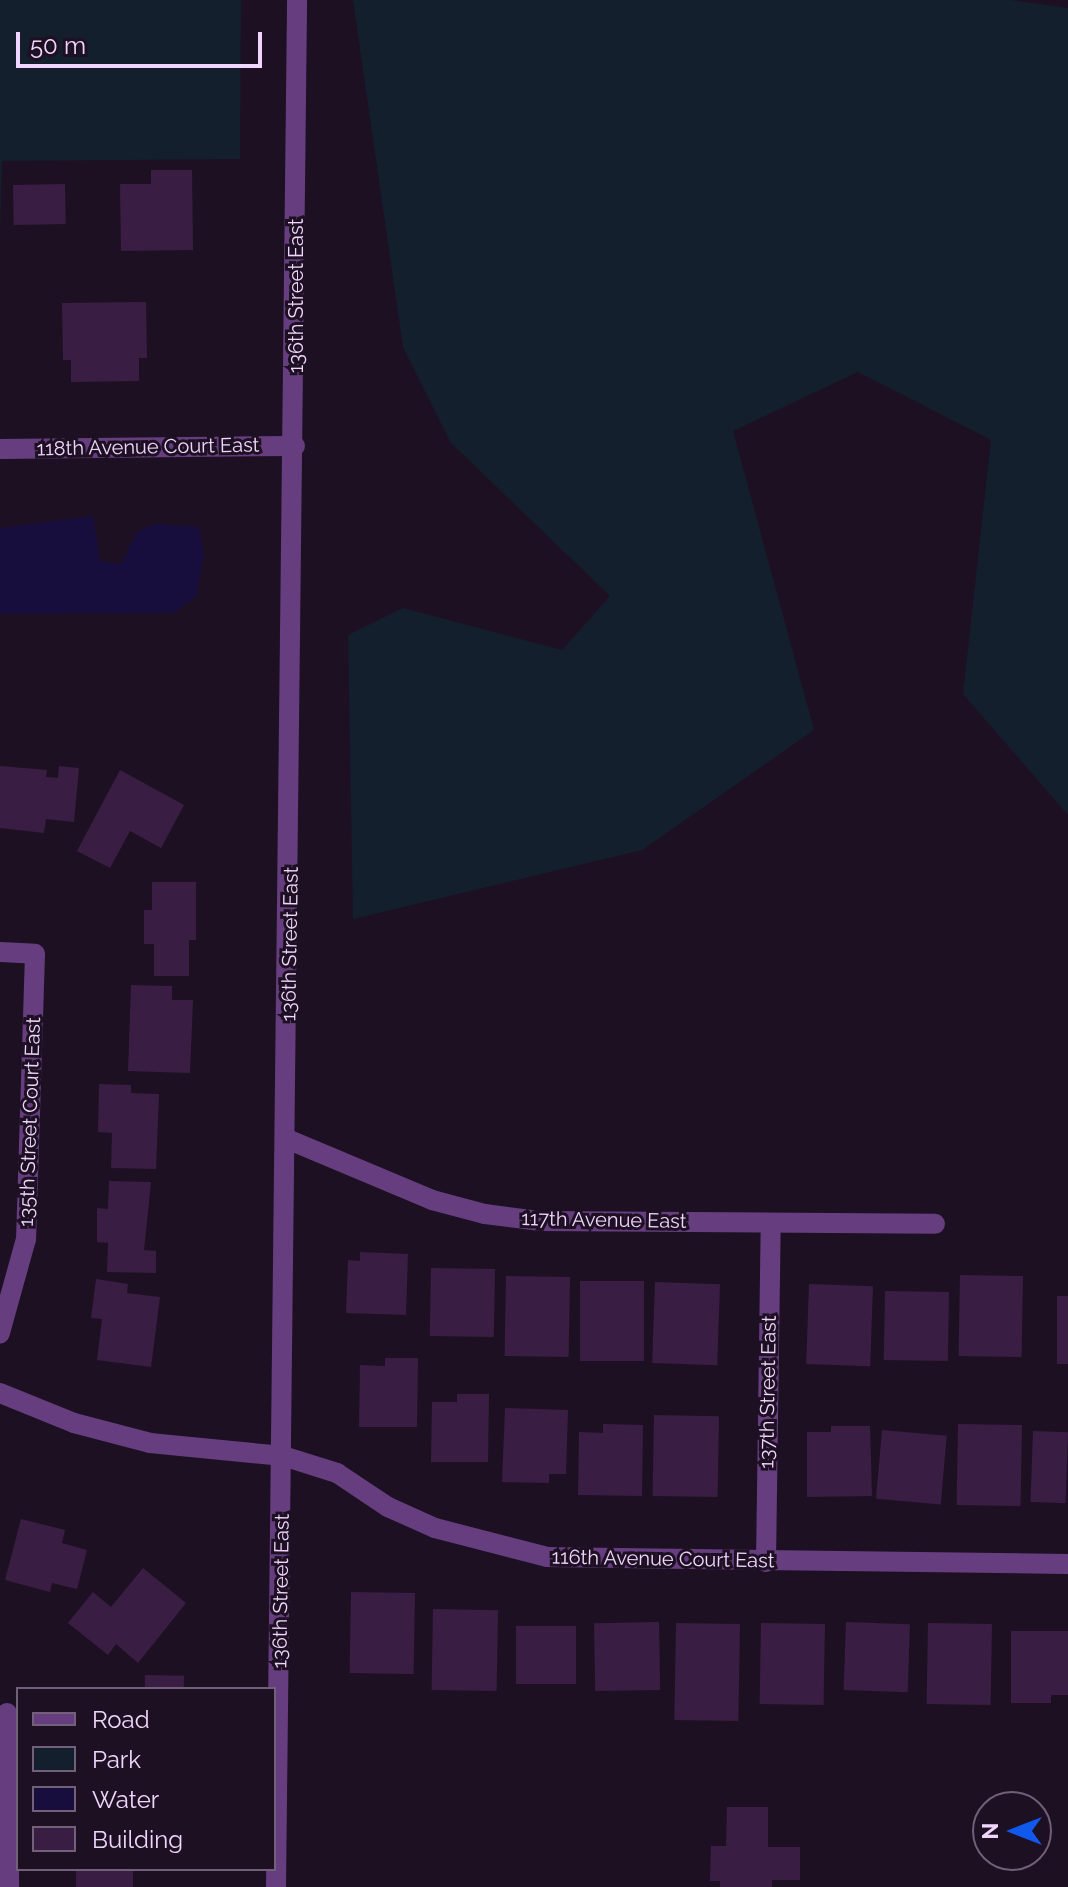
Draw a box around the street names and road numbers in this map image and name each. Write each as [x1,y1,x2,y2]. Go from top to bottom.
street label: 136th Street East [284,219,308,373]
street label: 118th Avenue Court East [36,433,260,461]
street label: 136th Street East [277,866,303,1022]
street label: 135th Street Court East [14,1017,46,1227]
street label: 117th Avenue East [521,1207,687,1233]
street label: 137th Street East [755,1315,781,1469]
street label: 136th Street East [268,1513,294,1669]
street label: 116th Avenue Court East [551,1545,775,1573]

